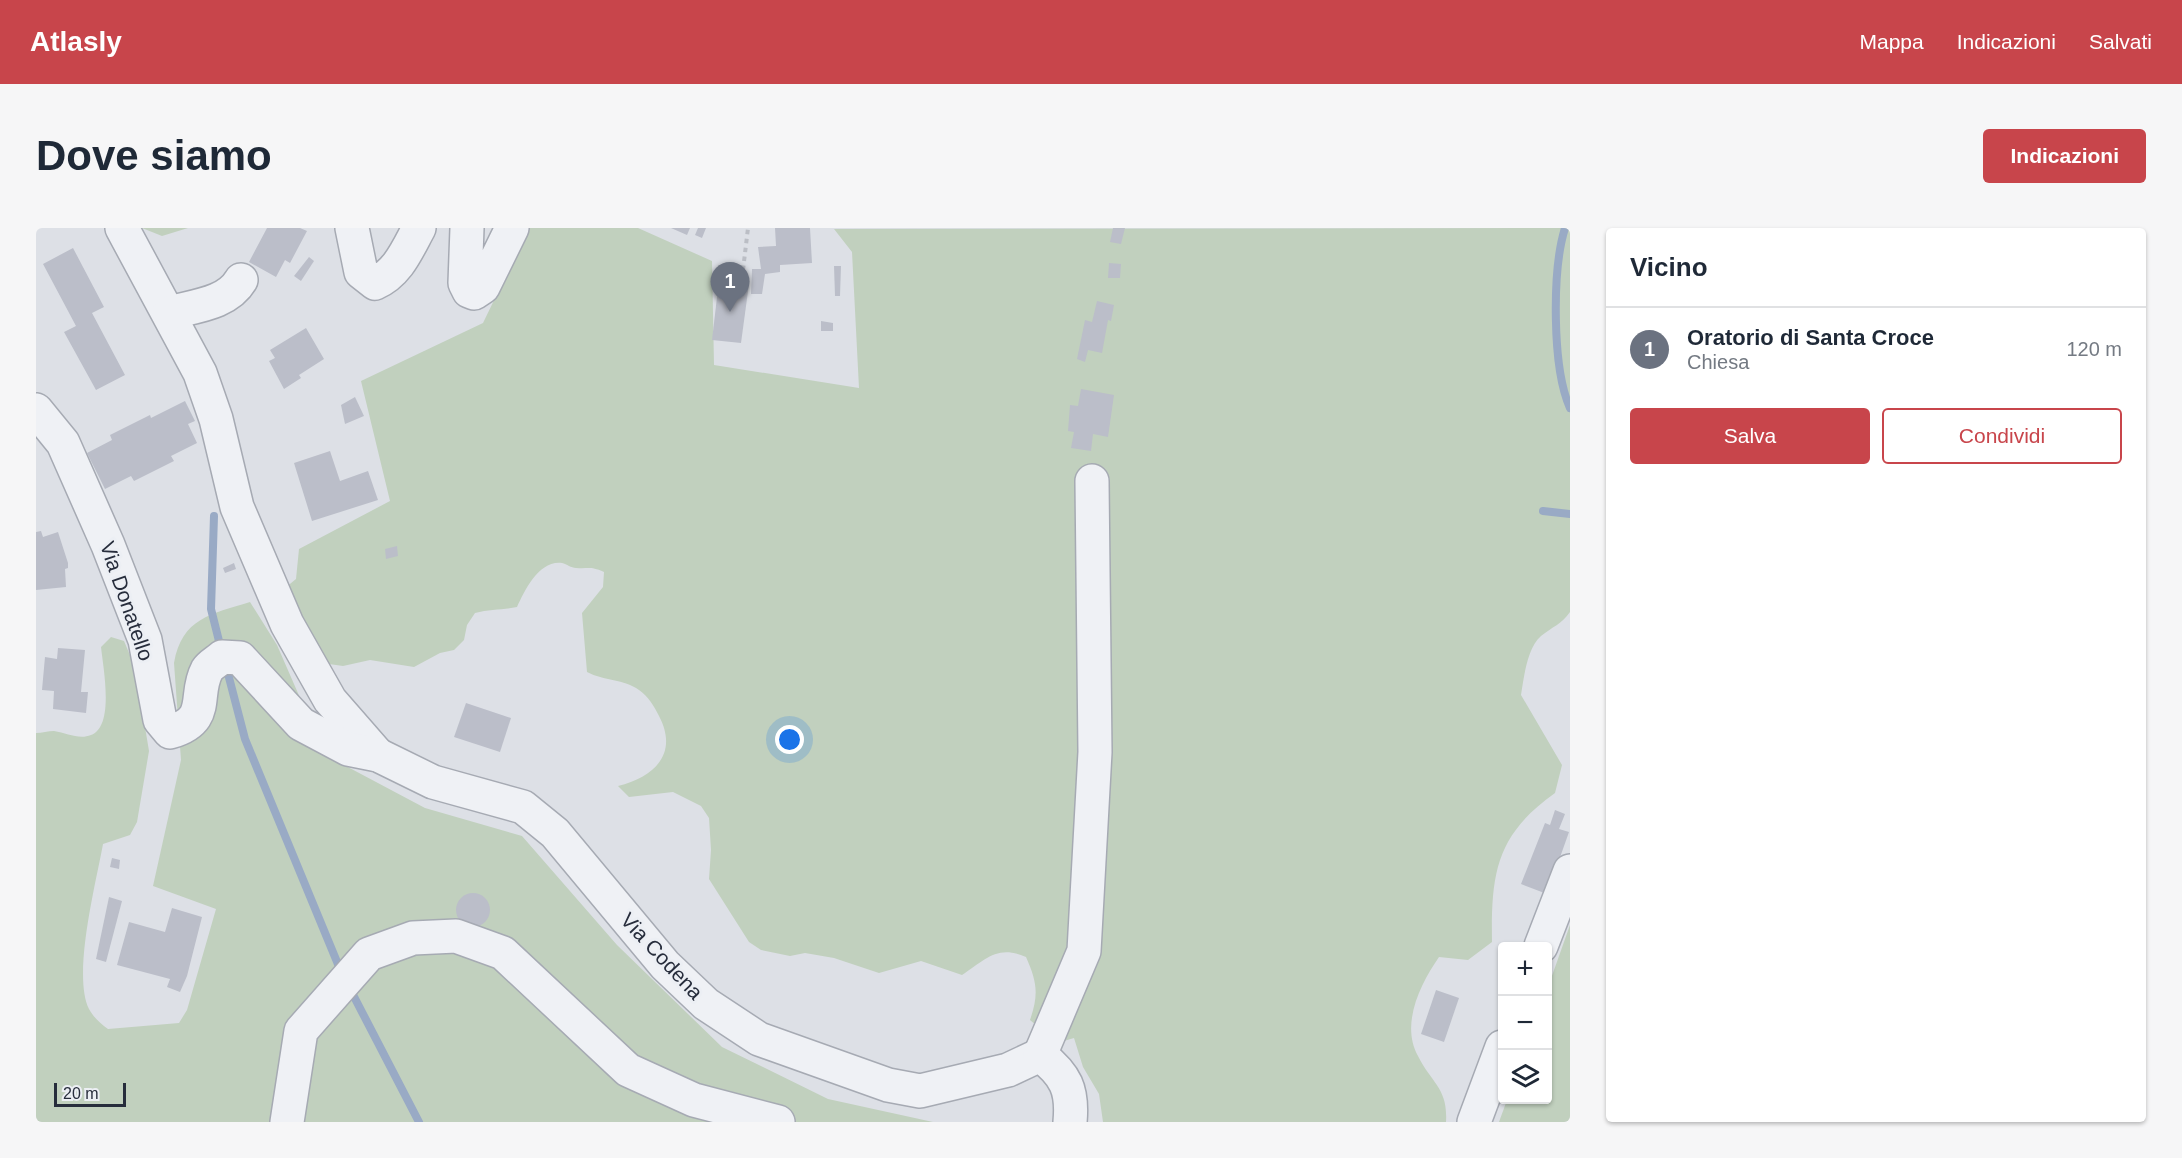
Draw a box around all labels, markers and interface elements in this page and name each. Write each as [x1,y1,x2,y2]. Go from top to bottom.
text: Atlasly [30,26,122,57]
text: Mappa [1860,30,1924,53]
text: Indicazioni [1957,30,2056,53]
text: Salvati [2089,30,2152,53]
button: Indicazioni [1983,129,2146,183]
text: Dove siamo [36,132,272,179]
text: Vicino [1630,252,1708,282]
pin: 1 [710,262,750,312]
text: Oratorio di Santa Croce [1687,325,1934,350]
text: 1 [1644,338,1655,360]
text: 120 m [2066,338,2122,360]
text: Chiesa [1687,351,1749,373]
button: Salva [1630,408,1870,464]
button: Condividi [1882,408,2122,464]
street label: Via Donatello [96,538,158,664]
your location [775,725,804,754]
street label: Via Codena [616,908,708,1004]
map controls [1498,942,1552,1104]
button: + [1498,942,1552,996]
button: − [1498,996,1552,1050]
button: layers [1498,1050,1552,1104]
scale bar [54,1080,126,1108]
text: 20 m [63,1085,99,1102]

